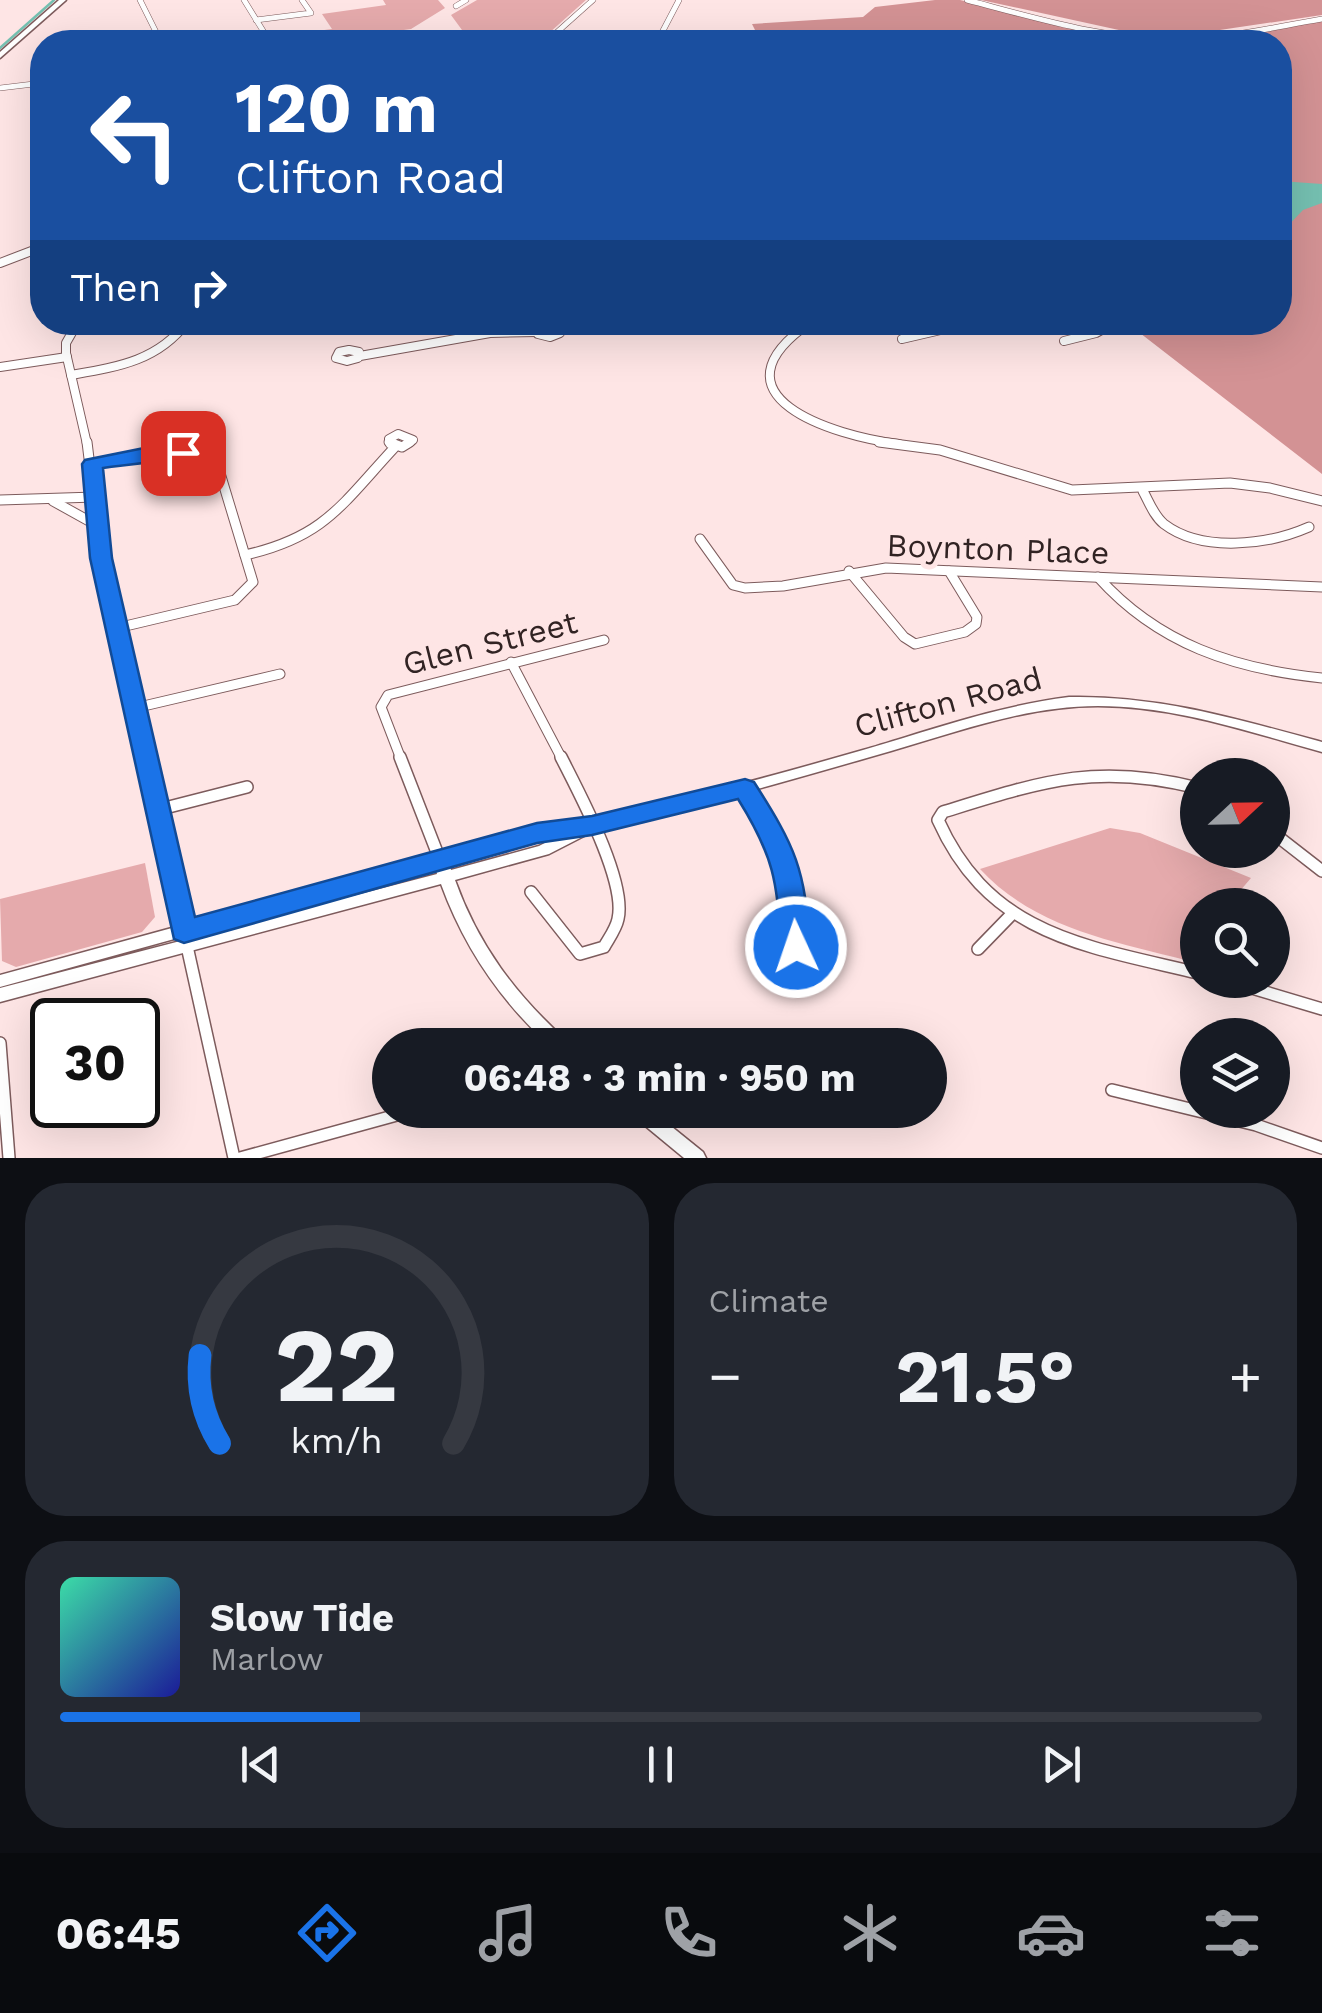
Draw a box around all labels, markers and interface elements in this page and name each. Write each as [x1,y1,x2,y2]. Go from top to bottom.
text: 120 m [235,67,438,149]
icon: left [70,70,200,200]
text: Clifton Road [235,151,506,204]
icon: right [181,260,236,315]
text: Then [70,266,161,310]
pin [141,411,226,496]
icon: arrive [156,426,211,481]
street label: Boynton Place [886,526,1110,572]
street label: Glen Street [399,603,581,683]
street label: Clifton Road [850,659,1046,745]
north arrow [1180,758,1290,868]
map controls [1180,758,1290,1128]
button: search [1180,888,1290,998]
position arrow [744,895,848,999]
speed limit sign: 30 [30,998,160,1128]
button: layers [1180,1018,1290,1128]
text: 06:48 · 3 min · 950 m [463,1056,856,1100]
text: Climate [709,1282,829,1320]
text: 22 [275,1304,399,1426]
text: 21.5° [895,1332,1075,1420]
text: − [709,1344,742,1408]
text: + [1229,1344,1262,1408]
text: km/h [291,1420,383,1462]
text: Slow Tide [210,1596,394,1640]
text: Marlow [210,1640,324,1678]
icon: previous [233,1737,288,1792]
icon: pause [633,1737,688,1792]
icon: next [1034,1737,1089,1792]
icon: directions [292,1898,362,1968]
icon: music [473,1898,543,1968]
icon: phone [654,1898,724,1968]
icon: climate [835,1898,905,1968]
icon: car [1016,1898,1086,1968]
icon: filters [1197,1898,1267,1968]
text: 06:45 [55,1907,181,1960]

